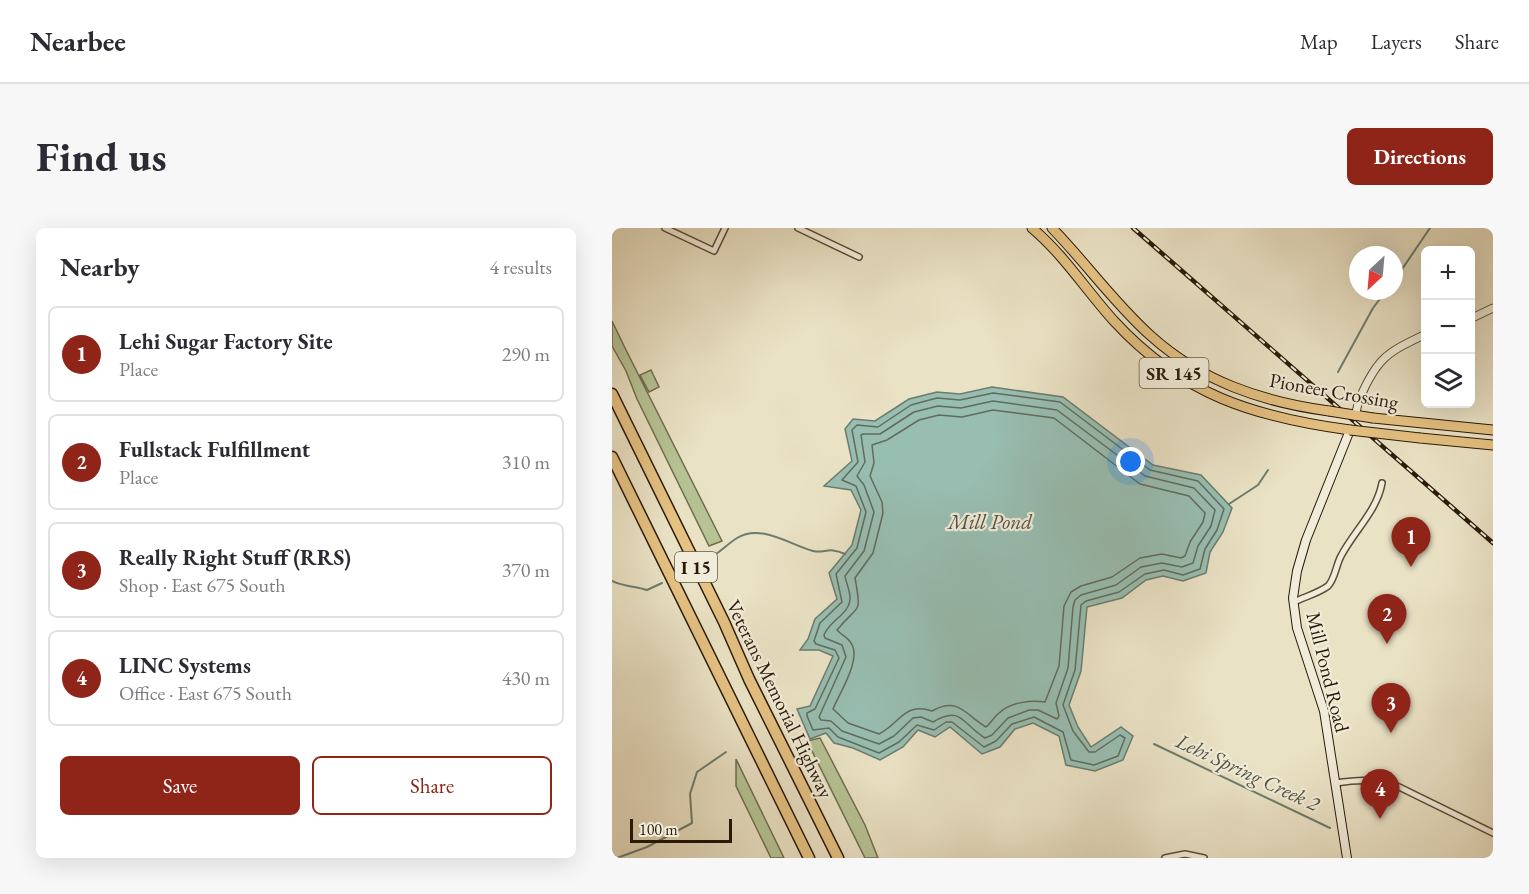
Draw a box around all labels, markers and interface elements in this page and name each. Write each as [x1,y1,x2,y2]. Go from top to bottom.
text: Nearbee [30,23,126,59]
text: Map [1300,28,1338,55]
text: Layers [1371,28,1422,55]
text: Share [1455,28,1499,55]
button: Directions [1347,128,1493,185]
text: Find us [36,129,167,184]
north arrow [1349,246,1403,300]
map controls [1421,246,1475,408]
button: + [1421,246,1475,300]
text: Nearby [60,250,140,284]
text: 4 results [489,254,552,280]
button: − [1421,300,1475,354]
text: Lehi Sugar Factory Site [119,327,333,356]
text: 1 [76,341,87,367]
text: 290 m [502,341,550,367]
button: layers [1421,354,1475,408]
text: Place [119,356,158,382]
road number: SR 145 [1140,358,1208,388]
street label: Pioneer Crossing [1268,367,1401,415]
text: Fullstack Fulfillment [119,435,310,464]
your location [1116,447,1145,476]
text: 2 [76,449,87,475]
text: 310 m [502,449,550,475]
text: Place [119,464,158,490]
water label: Mill Pond [946,508,1032,535]
pin: 1 [1392,518,1430,567]
text: Really Right Stuff (RRS) [119,543,351,572]
road number: I 15 [675,552,717,582]
text: 3 [76,557,87,583]
text: 370 m [502,557,550,583]
text: Shop · East 675 South [119,572,286,598]
pin: 2 [1368,594,1406,644]
street label: Veterans Memorial Highway [721,595,840,803]
street label: Mill Pond Road [1301,609,1356,736]
text: LINC Systems [119,651,251,680]
text: 4 [76,665,87,691]
text: 430 m [502,665,550,691]
text: Office · East 675 South [119,680,292,706]
pin: 3 [1372,684,1410,733]
water label: Lehi Spring Creek 2 [1171,727,1325,817]
button: Save [60,756,300,815]
button: Share [312,756,552,815]
pin: 4 [1360,770,1400,819]
scale bar [630,816,732,844]
text: 100 m [639,819,678,840]

